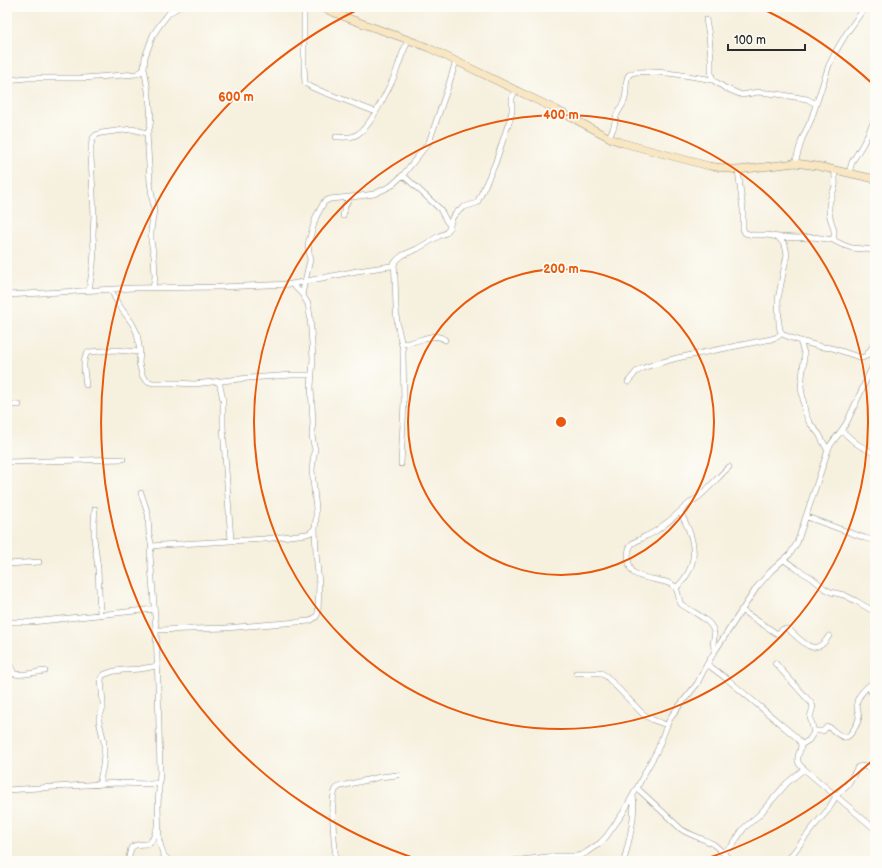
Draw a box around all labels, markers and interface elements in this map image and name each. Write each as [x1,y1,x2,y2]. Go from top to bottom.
scale bar [728,26,805,52]
text: 100 m [734,33,766,48]
text: 600 m [218,90,254,105]
text: 400 m [543,108,579,123]
text: 200 m [543,262,579,277]
centre of rings [554,415,568,429]

